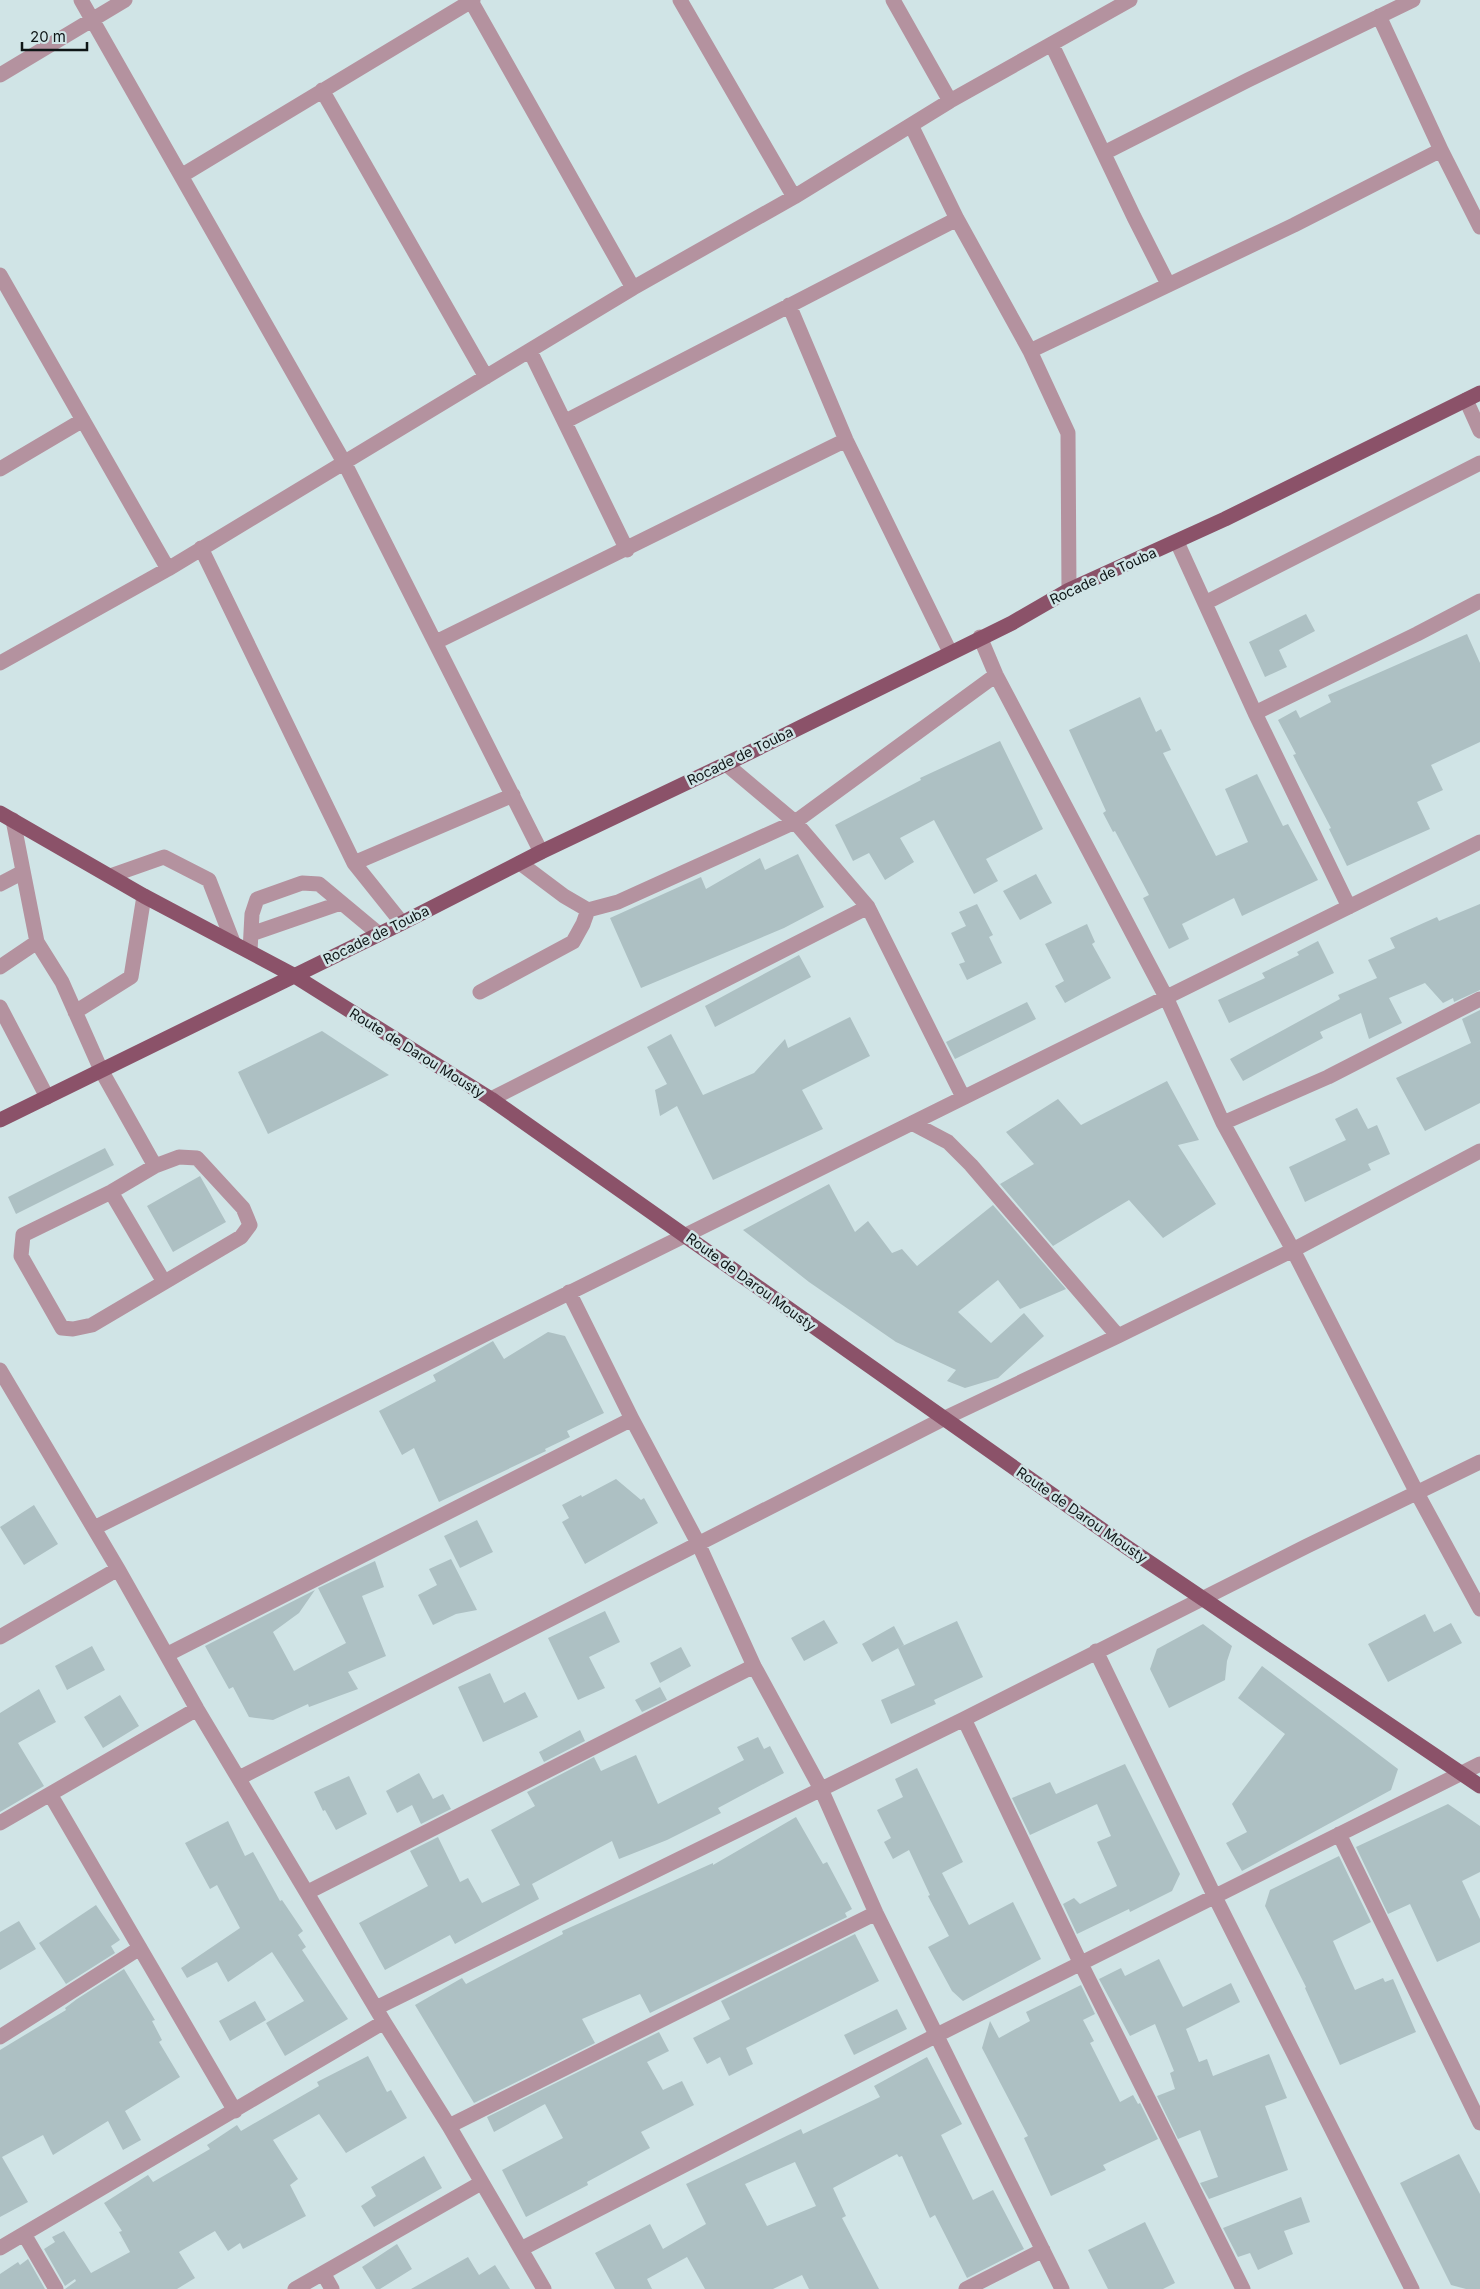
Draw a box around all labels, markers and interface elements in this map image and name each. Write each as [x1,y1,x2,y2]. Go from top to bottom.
scale bar [22,20,88,52]
text: 20 m [30,27,66,46]
street label: Rocade de Touba [1047,543,1159,608]
street label: Rocade de Touba [684,723,796,789]
street label: Rocade de Touba [320,902,432,968]
street label: Route de Darou Mousty [347,1004,488,1101]
street label: Route de Darou Mousty [683,1229,819,1334]
street label: Route de Darou Mousty [1014,1463,1151,1566]

